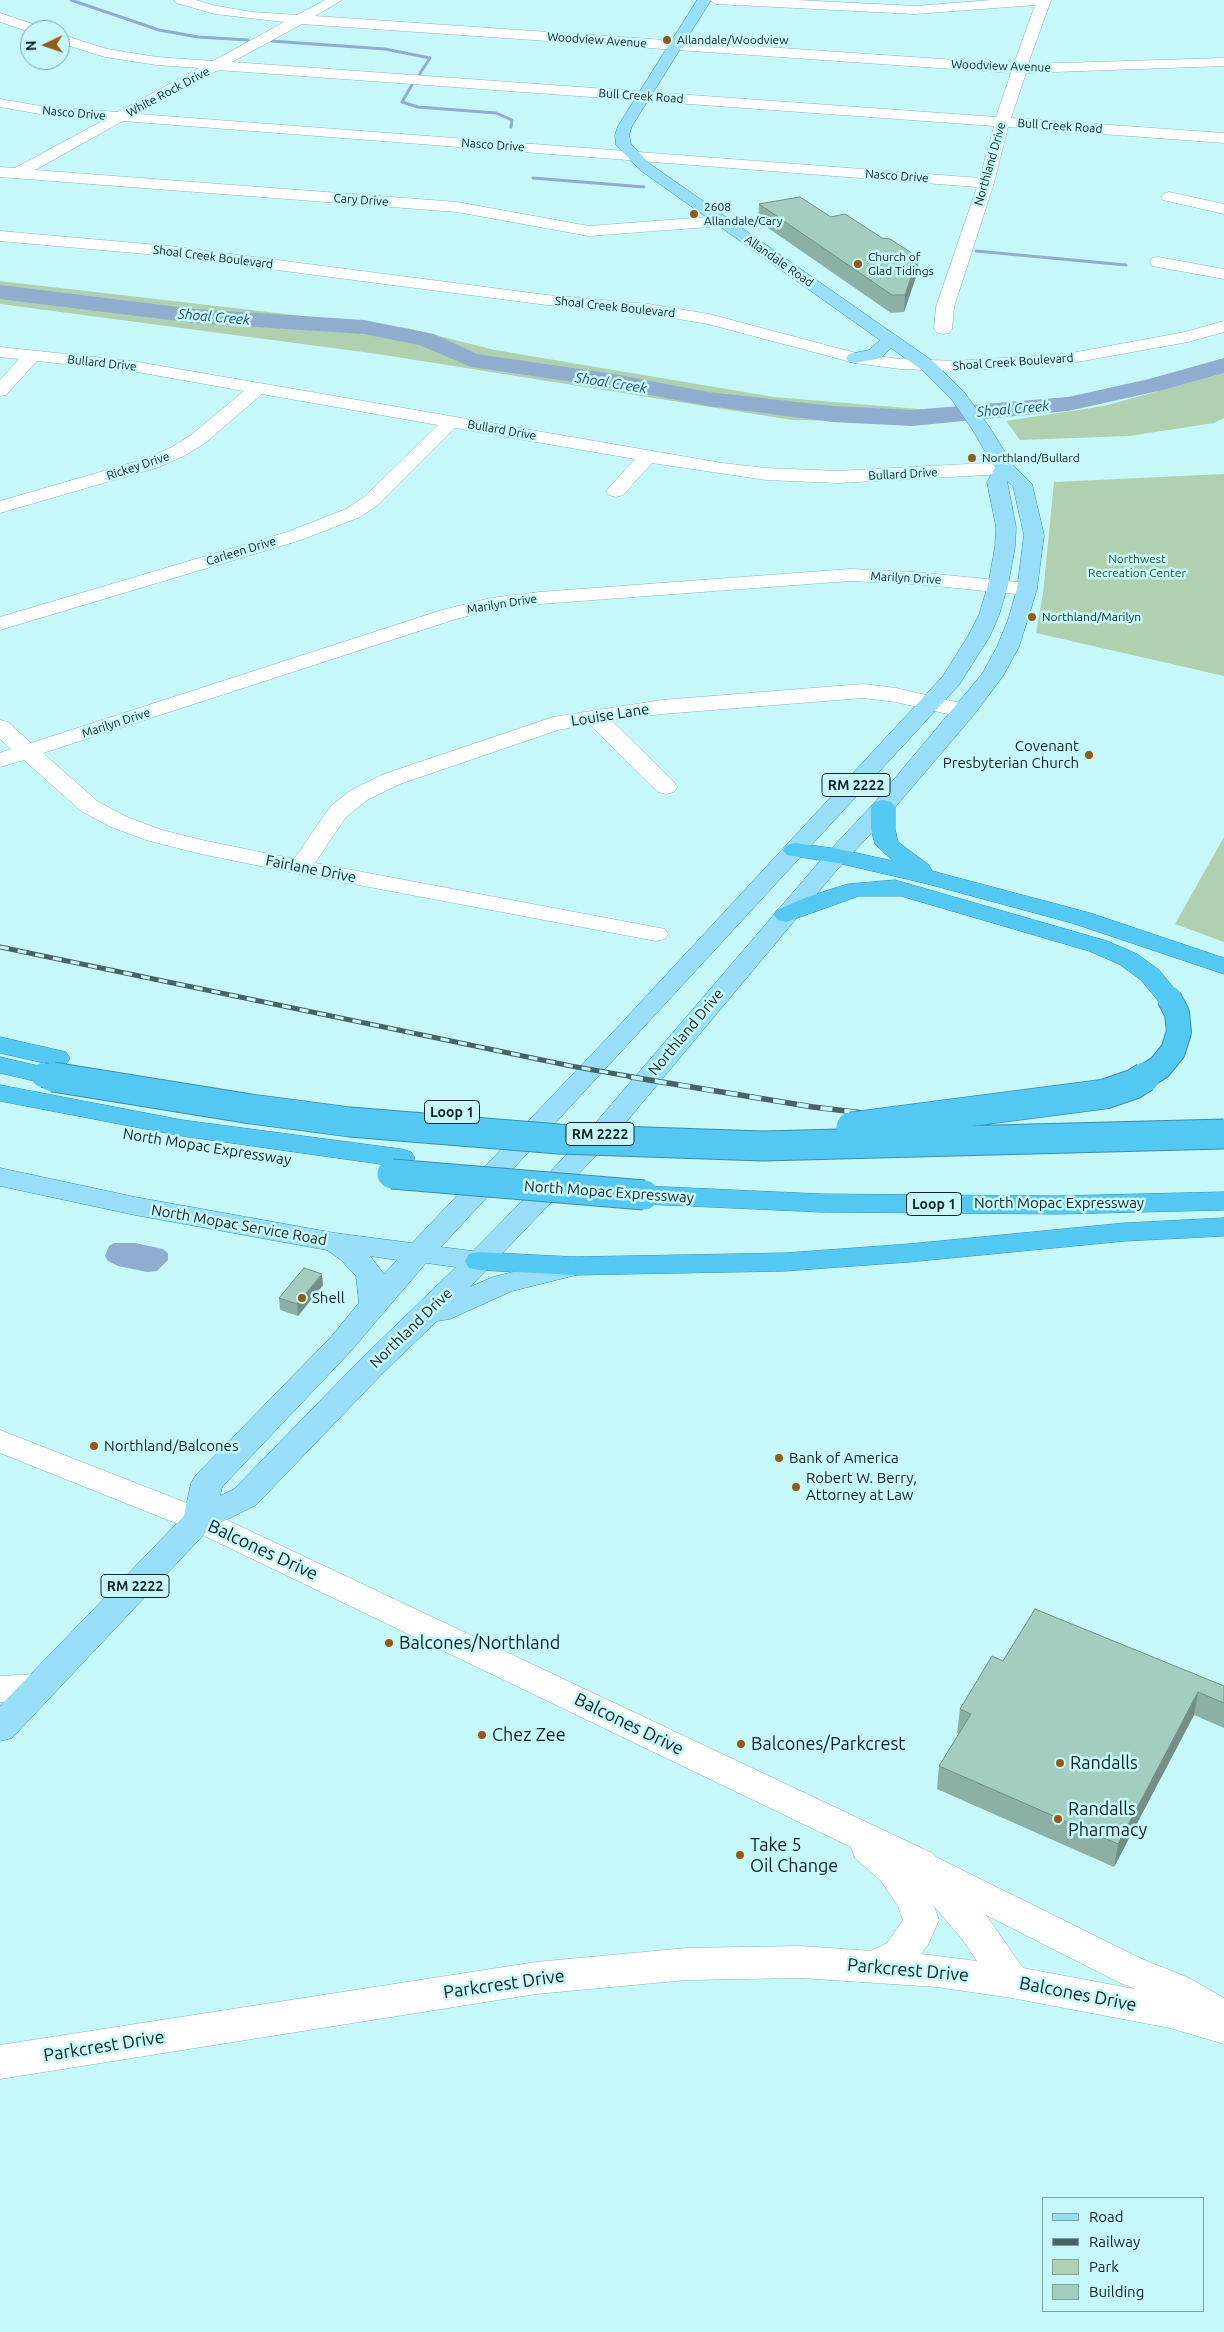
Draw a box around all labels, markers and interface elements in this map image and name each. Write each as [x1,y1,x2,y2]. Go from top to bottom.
north arrow [20,20,70,70]
street label: Woodview Avenue [547,29,647,51]
place label: Allandale/Woodview [677,33,788,47]
marker: Allandale/Woodview [661,34,673,46]
text: N [23,40,39,51]
street label: Woodview Avenue [951,57,1051,75]
street label: White Rock Drive [124,64,212,120]
street label: Bull Creek Road [598,86,684,106]
street label: Nasco Drive [42,103,106,123]
street label: Bull Creek Road [1017,116,1103,136]
street label: Northland Drive [971,121,1009,207]
street label: Nasco Drive [461,136,525,154]
street label: Nasco Drive [865,167,929,185]
street label: Cary Drive [333,191,389,209]
place label: 2608 Allandale/Cary [704,200,782,228]
marker: 2608 Allandale/Cary [688,208,700,220]
street label: Allandale Road [742,232,816,290]
street label: Shoal Creek Boulevard [152,242,274,272]
place label: Church of Glad Tidings [868,250,934,278]
marker: Church of Glad Tidings [852,258,864,270]
street label: Shoal Creek Boulevard [554,294,676,320]
water label: Shoal Creek [177,305,251,329]
street label: Shoal Creek Boulevard [952,351,1074,373]
street label: Bullard Drive [67,352,137,374]
water label: Shoal Creek [574,369,648,397]
water label: Shoal Creek [976,397,1050,421]
street label: Bullard Drive [466,417,538,443]
street label: Rickey Drive [105,449,171,483]
place label: Northland/Bullard [982,451,1080,465]
marker: Northland/Bullard [966,452,978,464]
street label: Bullard Drive [868,465,938,483]
street label: Carleen Drive [204,534,278,568]
park label: Northwest Recreation Center [1088,552,1186,580]
street label: Marilyn Drive [870,569,942,587]
street label: Marilyn Drive [466,591,538,617]
place label: Northland/Marilyn [1042,610,1141,624]
marker: Northland/Marilyn [1026,611,1038,623]
street label: Louise Lane [570,700,650,730]
street label: Marilyn Drive [80,705,152,741]
place label: Covenant Presbyterian Church [943,737,1079,772]
marker: Covenant Presbyterian Church [1083,749,1095,761]
road number: RM 2222 [822,774,890,796]
street label: Fairlane Drive [264,851,358,887]
street label: Northland Drive [645,985,727,1079]
road number: Loop 1 [424,1100,480,1124]
road number: RM 2222 [566,1122,634,1146]
street label: North Mopac Expressway [122,1125,292,1169]
street label: North Mopac Expressway [523,1177,695,1207]
road number: Loop 1 [906,1192,962,1216]
street label: North Mopac Expressway [974,1194,1144,1212]
street label: North Mopac Service Road [150,1201,328,1249]
street label: Northland Drive [366,1284,456,1372]
place label: Shell [312,1289,345,1307]
marker: Shell [296,1292,308,1304]
place label: Northland/Balcones [104,1437,238,1455]
marker: Northland/Balcones [88,1440,100,1452]
place label: Bank of America [789,1449,899,1467]
marker: Bank of America [773,1452,785,1464]
place label: Robert W. Berry, Attorney at Law [806,1469,917,1504]
marker: Robert W. Berry, Attorney at Law [790,1481,802,1493]
street label: Balcones Drive [205,1515,321,1585]
road number: RM 2222 [101,1574,169,1598]
place label: Balcones/Northland [399,1632,560,1654]
marker: Balcones/Northland [383,1637,395,1649]
street label: Balcones Drive [571,1688,687,1760]
place label: Chez Zee [492,1724,566,1746]
marker: Chez Zee [476,1729,488,1741]
place label: Balcones/Parkcrest [751,1733,905,1755]
marker: Balcones/Parkcrest [735,1738,747,1750]
place label: Randalls [1070,1752,1138,1774]
marker: Randalls [1054,1757,1066,1769]
place label: Randalls Pharmacy [1068,1798,1147,1840]
marker: Randalls Pharmacy [1052,1813,1064,1825]
place label: Take 5 Oil Change [750,1834,838,1876]
marker: Take 5 Oil Change [734,1849,746,1861]
street label: Parkcrest Drive [846,1954,970,1986]
street label: Parkcrest Drive [442,1965,566,2003]
street label: Balcones Drive [1018,1972,1138,2016]
street label: Parkcrest Drive [42,2026,166,2066]
legend [1042,2197,1204,2312]
text: Road [1089,2208,1124,2225]
text: Railway [1089,2233,1140,2250]
text: Park [1089,2258,1119,2275]
text: Building [1089,2283,1144,2300]

